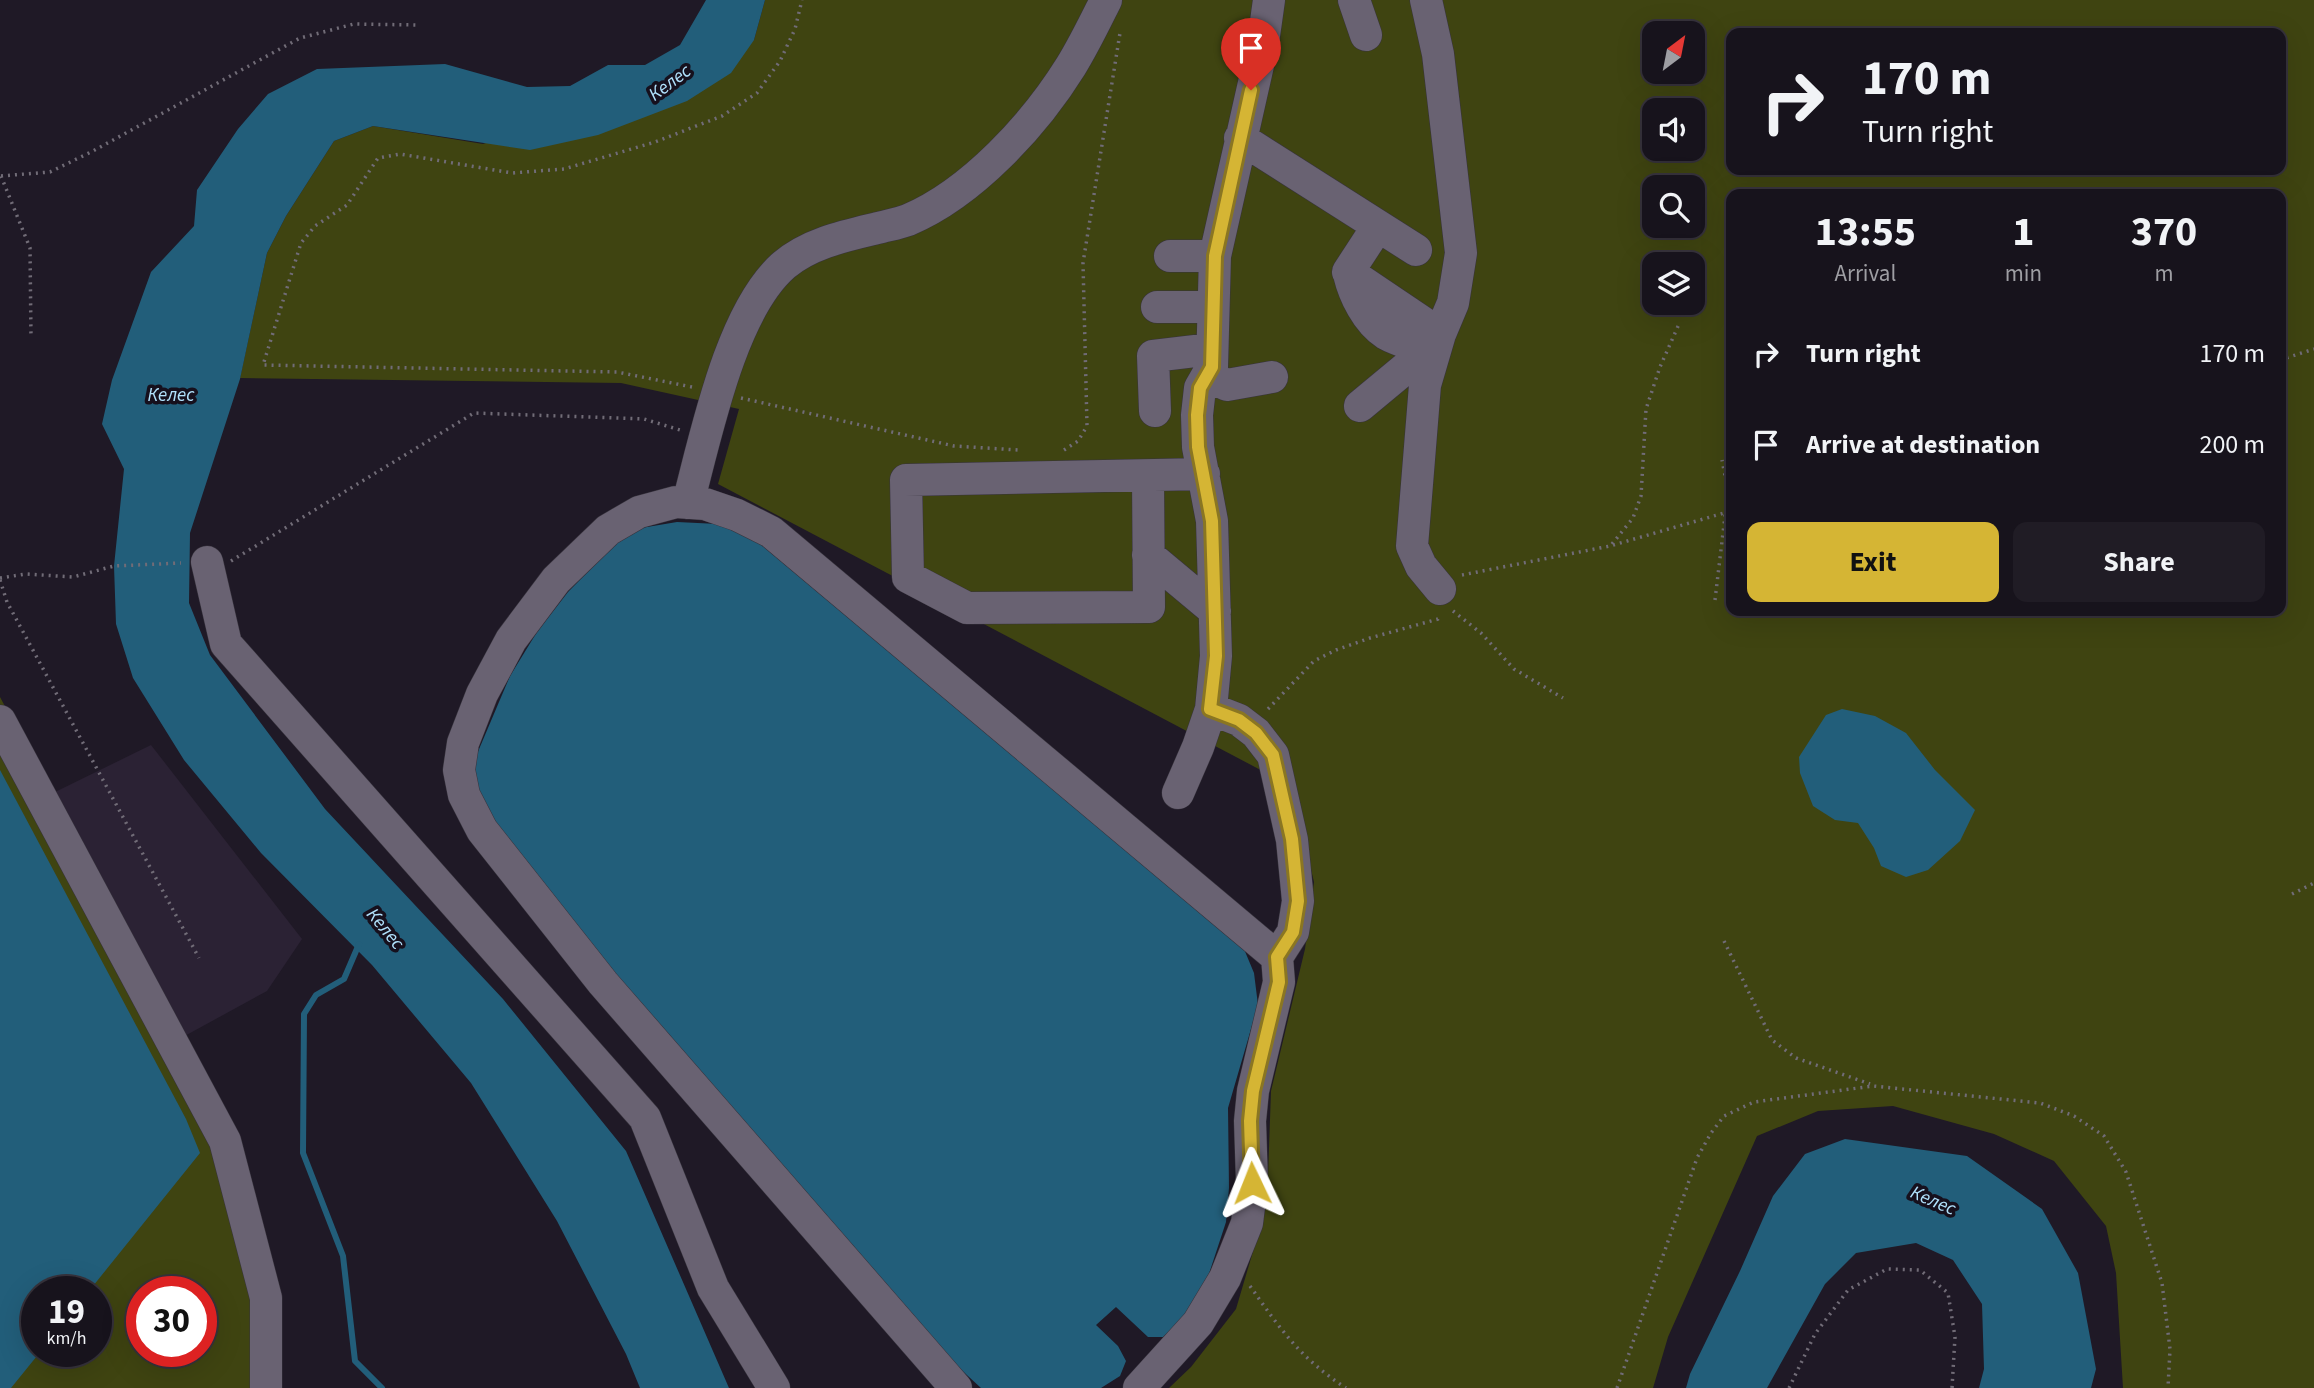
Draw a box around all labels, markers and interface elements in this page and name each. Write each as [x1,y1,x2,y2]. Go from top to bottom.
pin [1221,18,1281,90]
north arrow [1642,21,1704,84]
map controls [1642,21,1705,315]
icon: arrive [1232,29,1270,67]
text: 170 m [1862,44,1991,114]
icon: right [1747,56,1838,147]
water label: Келес [643,58,697,108]
button: sound [1642,98,1705,161]
text: Turn right [1862,109,1993,155]
button: search [1642,175,1705,238]
text: 13:55 [1815,202,1916,262]
text: 1 [2012,202,2034,262]
text: 370 [2131,202,2197,262]
button: layers [1642,252,1705,315]
text: Arrival [1834,257,1896,290]
text: min [2005,257,2042,290]
text: m [2154,257,2174,290]
icon: right [1747,335,1785,373]
text: Turn right [1806,335,1921,372]
text: 170 m [2199,335,2265,372]
water label: Келес [147,382,195,409]
icon: arrive [1747,426,1785,464]
text: Arrive at destination [1806,426,2040,463]
text: 200 m [2199,426,2265,463]
button: Exit [1747,522,1999,602]
button: Share [2013,522,2265,602]
water label: Келес [360,902,411,956]
position arrow [1215,1146,1289,1220]
water label: Келес [1906,1179,1961,1223]
speed limit sign: 30 [126,1276,217,1367]
text: 19 [48,1287,85,1337]
text: km/h [47,1326,86,1351]

